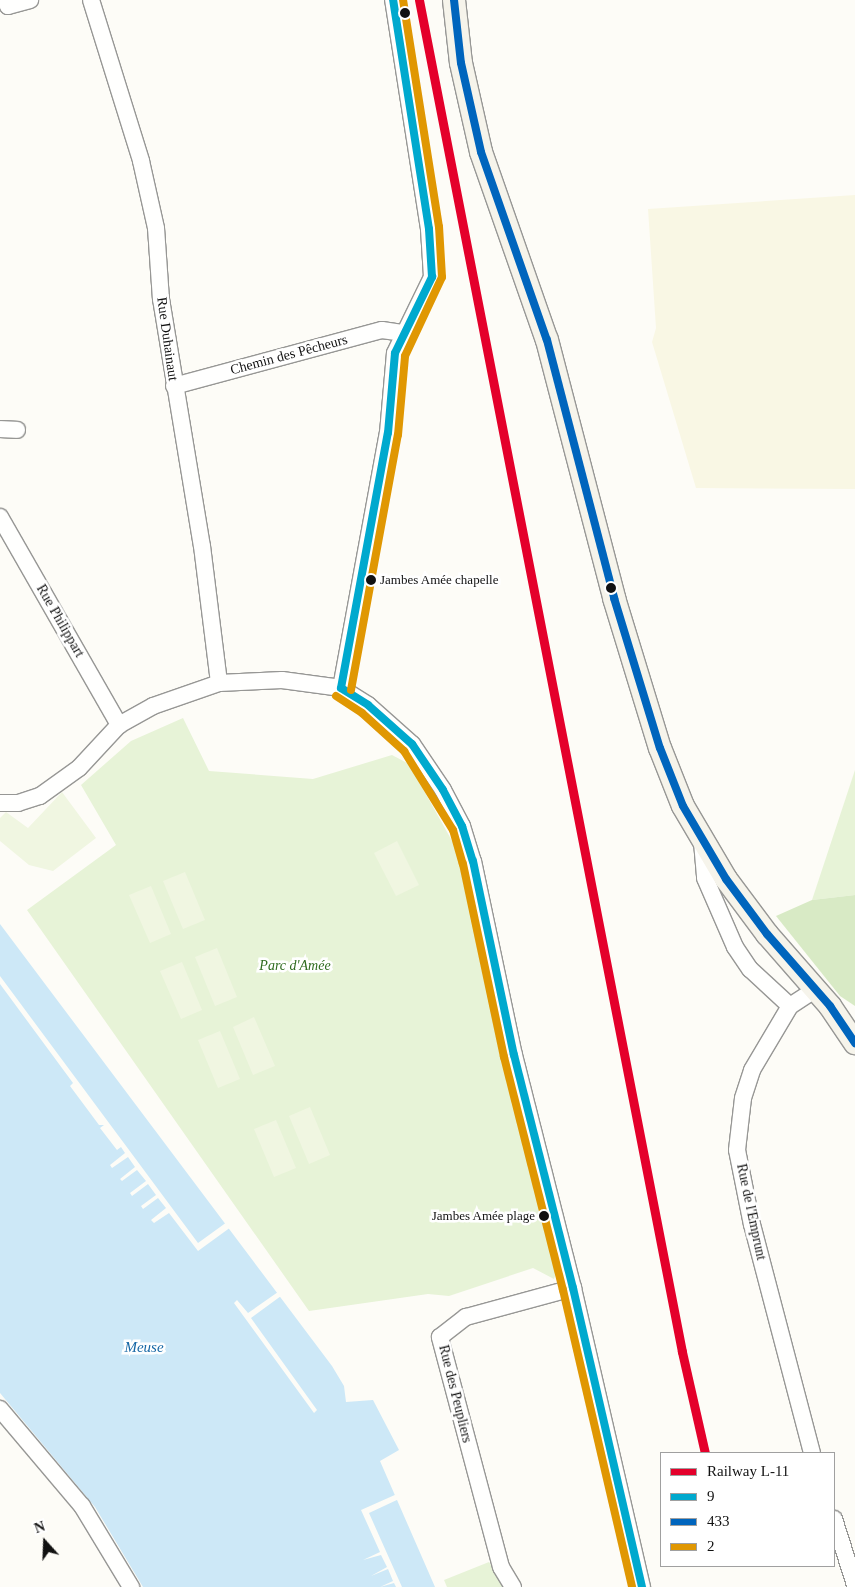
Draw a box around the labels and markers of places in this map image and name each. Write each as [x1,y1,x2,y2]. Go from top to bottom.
unlabelled marker [400,8,410,18]
place label: Jambes Amée chapelle [380,572,499,588]
marker: Jambes Amée chapelle [366,575,376,585]
unlabelled marker [606,583,616,593]
place label: Jambes Amée plage [431,1208,535,1224]
marker: Jambes Amée plage [539,1211,549,1221]

